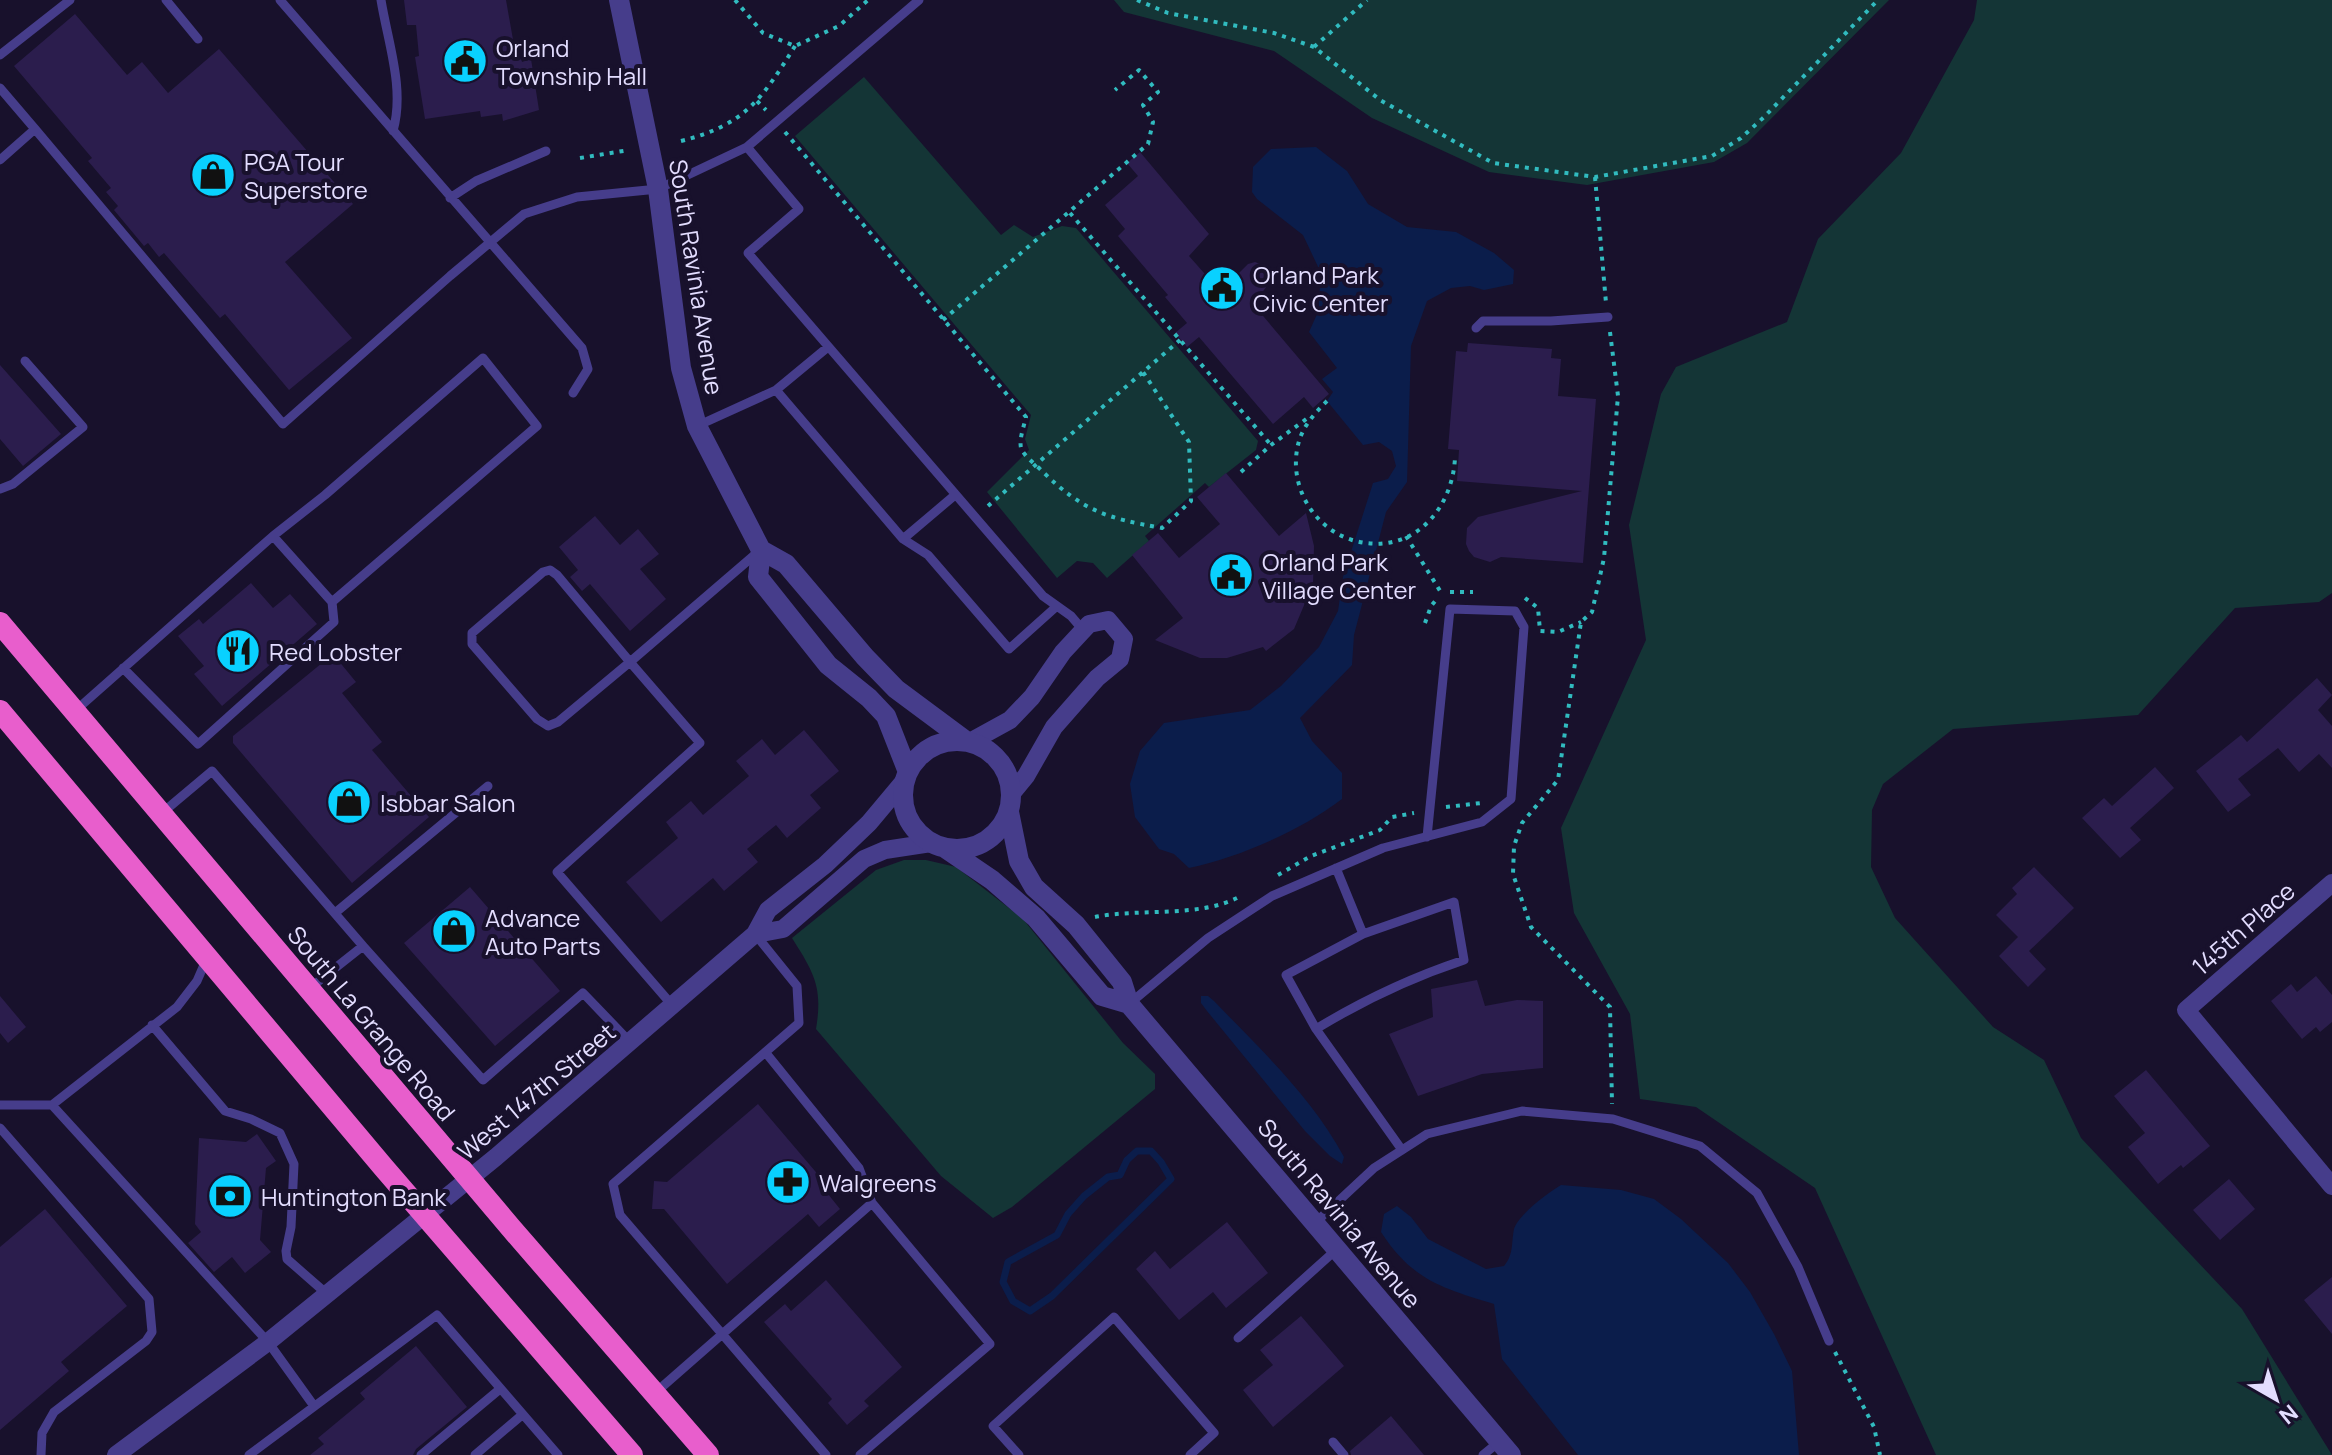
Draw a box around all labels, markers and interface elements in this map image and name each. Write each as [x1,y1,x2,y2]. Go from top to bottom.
place label: Orland Township Hall [496,31,647,92]
public building icon: Orland Township Hall [441,37,489,85]
place label: PGA Tour Superstore [244,145,368,206]
shop icon: PGA Tour Superstore [189,151,237,199]
street label: South Ravinia Avenue [662,157,732,397]
place label: Orland Park Civic Center [1253,258,1389,319]
public building icon: Orland Park Civic Center [1198,264,1246,312]
place label: Orland Park Village Center [1262,545,1416,606]
public building icon: Orland Park Village Center [1207,551,1255,599]
restaurant icon: Red Lobster [214,627,262,675]
place label: Red Lobster [269,635,402,668]
shop icon: Isbbar Salon [325,778,373,826]
place label: Isbbar Salon [380,786,516,819]
street label: 145th Place [2184,874,2302,982]
place label: Advance Auto Parts [485,901,601,962]
shop icon: Advance Auto Parts [430,907,478,955]
street label: South La Grange Road [281,919,463,1127]
street label: West 147th Street [450,1015,622,1167]
street label: South Ravinia Avenue [1251,1111,1429,1315]
pharmacy icon: Walgreens [764,1158,812,1206]
place label: Walgreens [819,1166,936,1199]
bank icon: Huntington Bank [206,1172,254,1220]
place label: Huntington Bank [261,1180,447,1213]
north arrow [2236,1359,2316,1439]
text: N [2273,1398,2304,1431]

